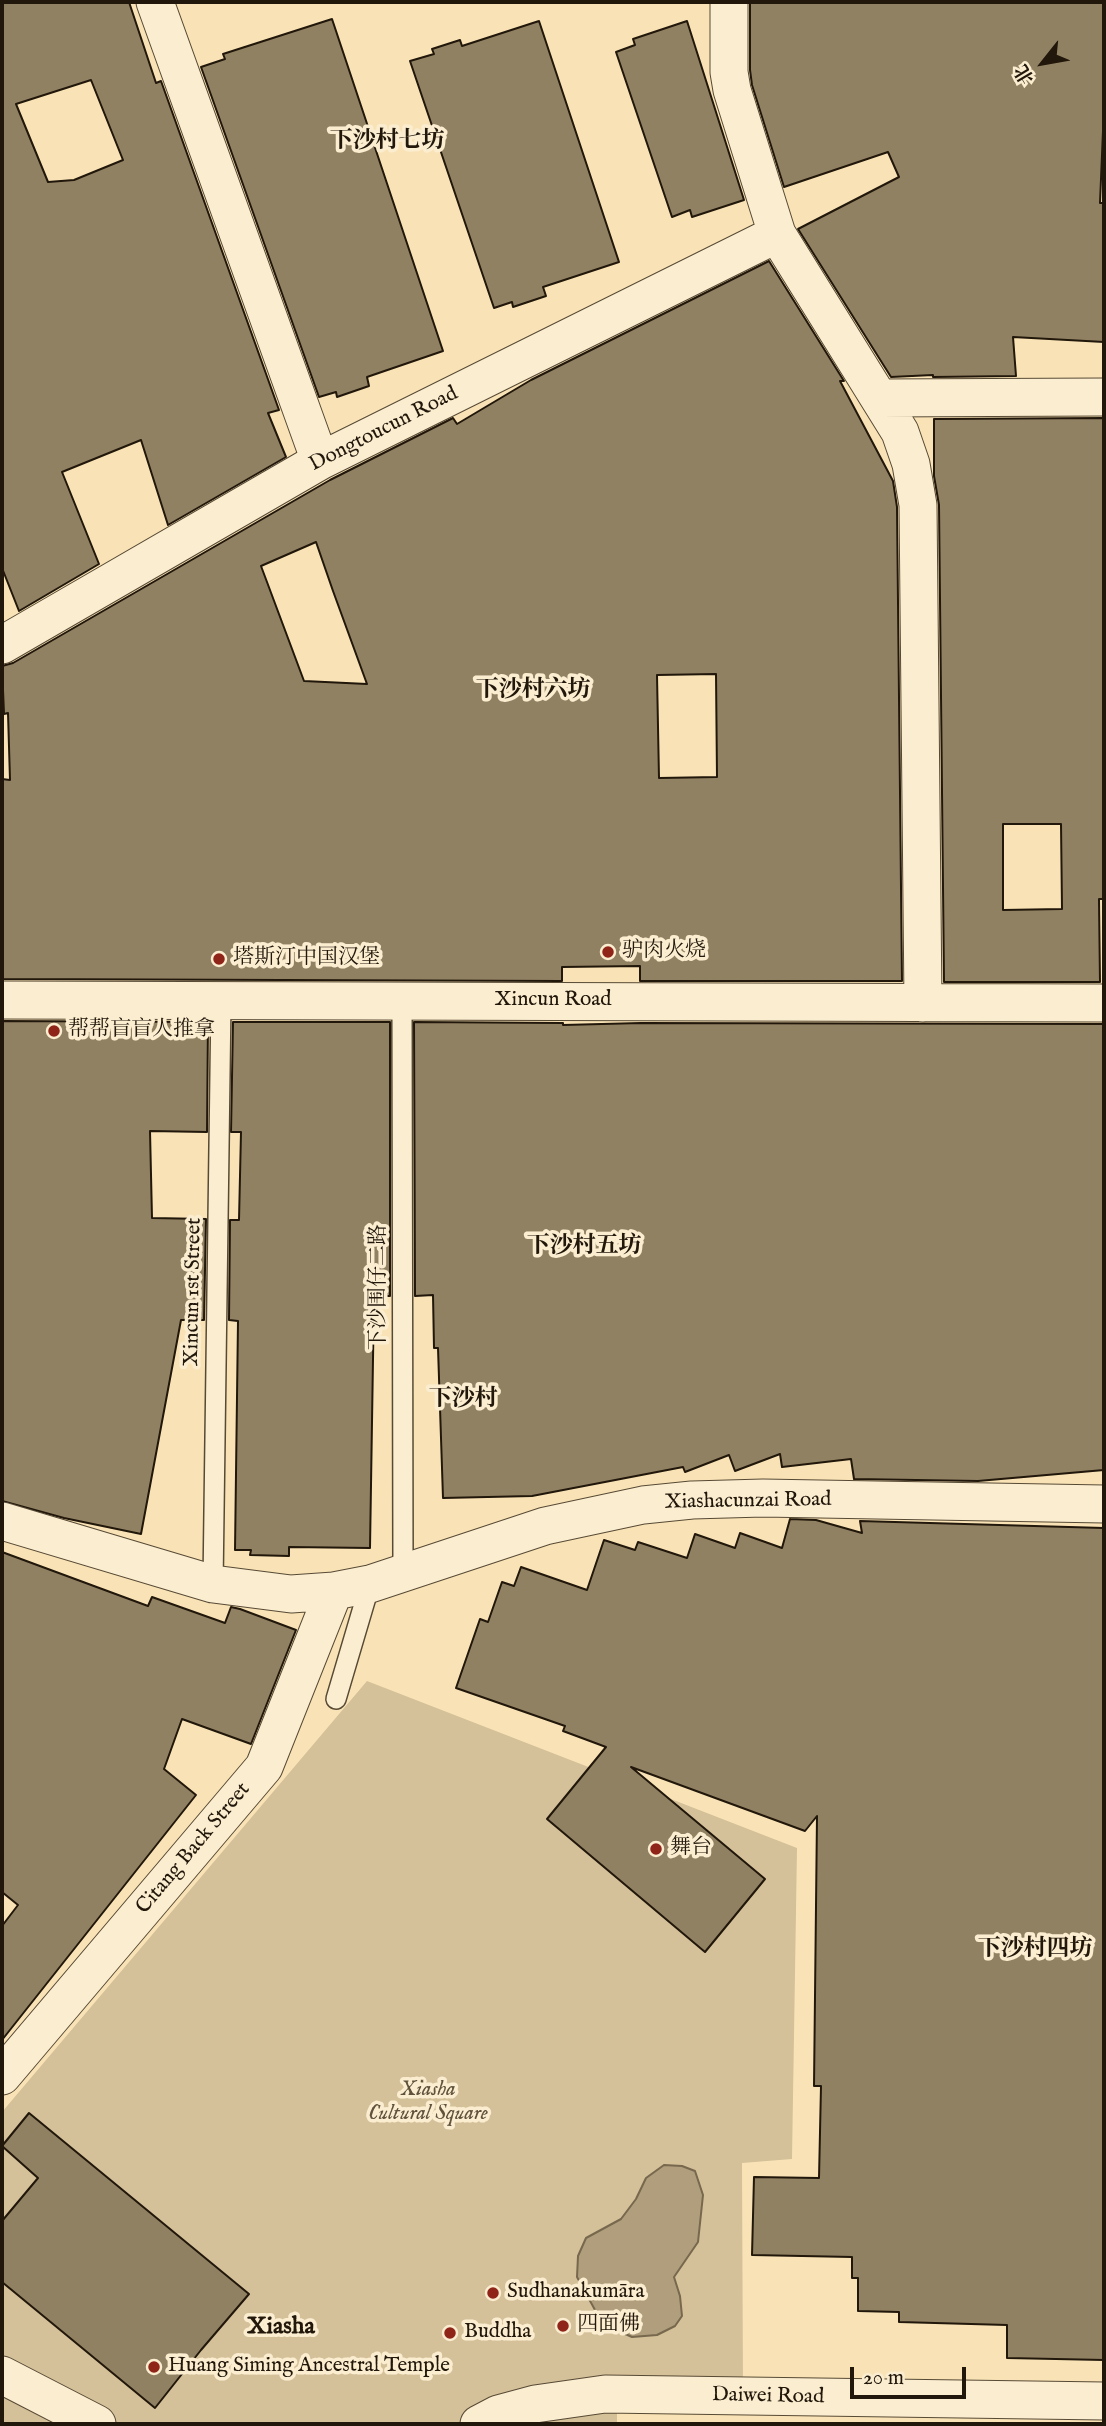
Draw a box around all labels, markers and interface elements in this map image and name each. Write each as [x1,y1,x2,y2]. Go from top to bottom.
north arrow [1008,28,1078,98]
text: 北 [1010,59,1040,88]
district label: 下沙村七坊 [330,128,444,156]
street label: Dongtoucun Road [306,382,462,478]
district label: 下沙村六坊 [476,677,590,705]
place label: 驴肉火烧 [622,939,706,965]
marker: 驴肉火烧 [600,944,616,960]
place label: 塔斯汀中国汉堡 [233,946,380,972]
marker: 塔斯汀中国汉堡 [211,951,227,967]
street label: Xincun Road [495,988,611,1014]
place label: 帮帮盲盲人推拿 [68,1018,215,1044]
marker: 帮帮盲盲人推拿 [46,1023,62,1039]
street label: Xincun 1st Street [180,1217,208,1367]
street label: 下沙围仔二路 [367,1224,393,1350]
district label: 下沙村五坊 [527,1233,641,1261]
district label: 下沙村 [429,1386,497,1414]
street label: Xiashacunzai Road [664,1488,832,1516]
street label: Citang Back Street [132,1778,256,1920]
place label: 舞台 [670,1836,712,1862]
marker: 舞台 [648,1841,664,1857]
district label: 下沙村四坊 [978,1936,1092,1964]
park label: Xiasha Cultural Square [368,2078,488,2128]
place label: Sudhanakumāra [507,2280,645,2306]
marker: Sudhanakumāra [485,2285,501,2301]
place label: 四面佛 [577,2313,640,2339]
district label: Xiasha [247,2314,315,2342]
marker: 四面佛 [555,2318,571,2334]
place label: Buddha [464,2320,531,2346]
marker: Buddha [442,2325,458,2341]
scale bar [854,2352,970,2396]
place label: Huang Siming Ancestral Temple [168,2354,450,2380]
marker: Huang Siming Ancestral Temple [146,2359,162,2375]
text: 20 m [863,2365,904,2392]
street label: Daiwei Road [712,2383,824,2411]

